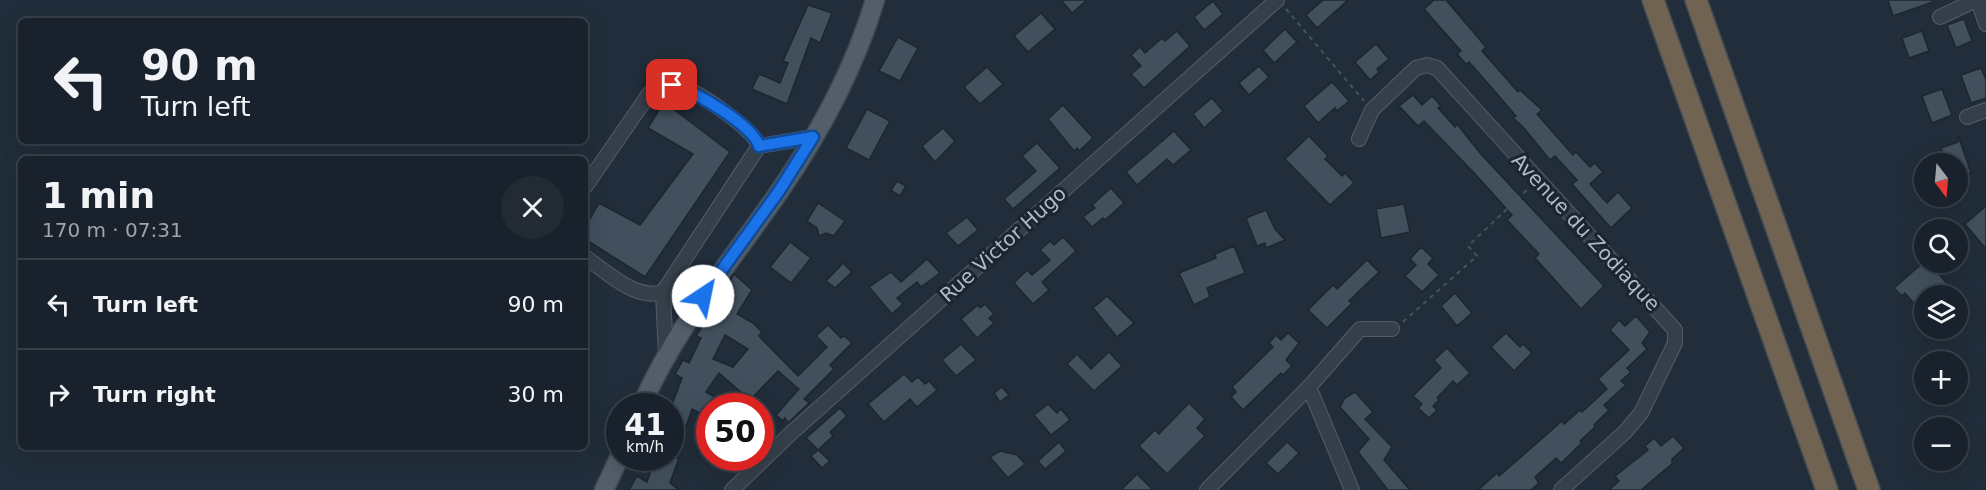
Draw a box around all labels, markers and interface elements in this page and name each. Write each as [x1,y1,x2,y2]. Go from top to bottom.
text: 90 m [141,41,258,90]
icon: left [42,42,120,120]
pin [646,59,697,110]
icon: arrive [655,68,688,101]
text: Turn left [141,91,251,122]
street label: Avenue du Zodiaque [1507,148,1665,316]
north arrow [1914,153,1968,207]
map controls [1914,153,1968,471]
text: 1 min [42,175,155,216]
button: close [501,176,564,239]
street label: Rue Victor Hugo [935,181,1071,307]
text: 170 m · 07:31 [42,218,183,242]
button: search [1914,219,1968,273]
position arrow [671,264,735,328]
button: layers [1914,285,1968,339]
icon: left [42,288,75,321]
text: Turn left [93,292,198,317]
text: 90 m [508,292,564,317]
button: + [1914,351,1968,405]
icon: right [42,378,75,411]
text: Turn right [93,382,216,407]
text: 30 m [508,382,564,407]
speed limit sign: 50 [696,393,774,471]
text: 41 [624,407,666,442]
button: − [1914,417,1968,471]
text: km/h [626,438,664,456]

